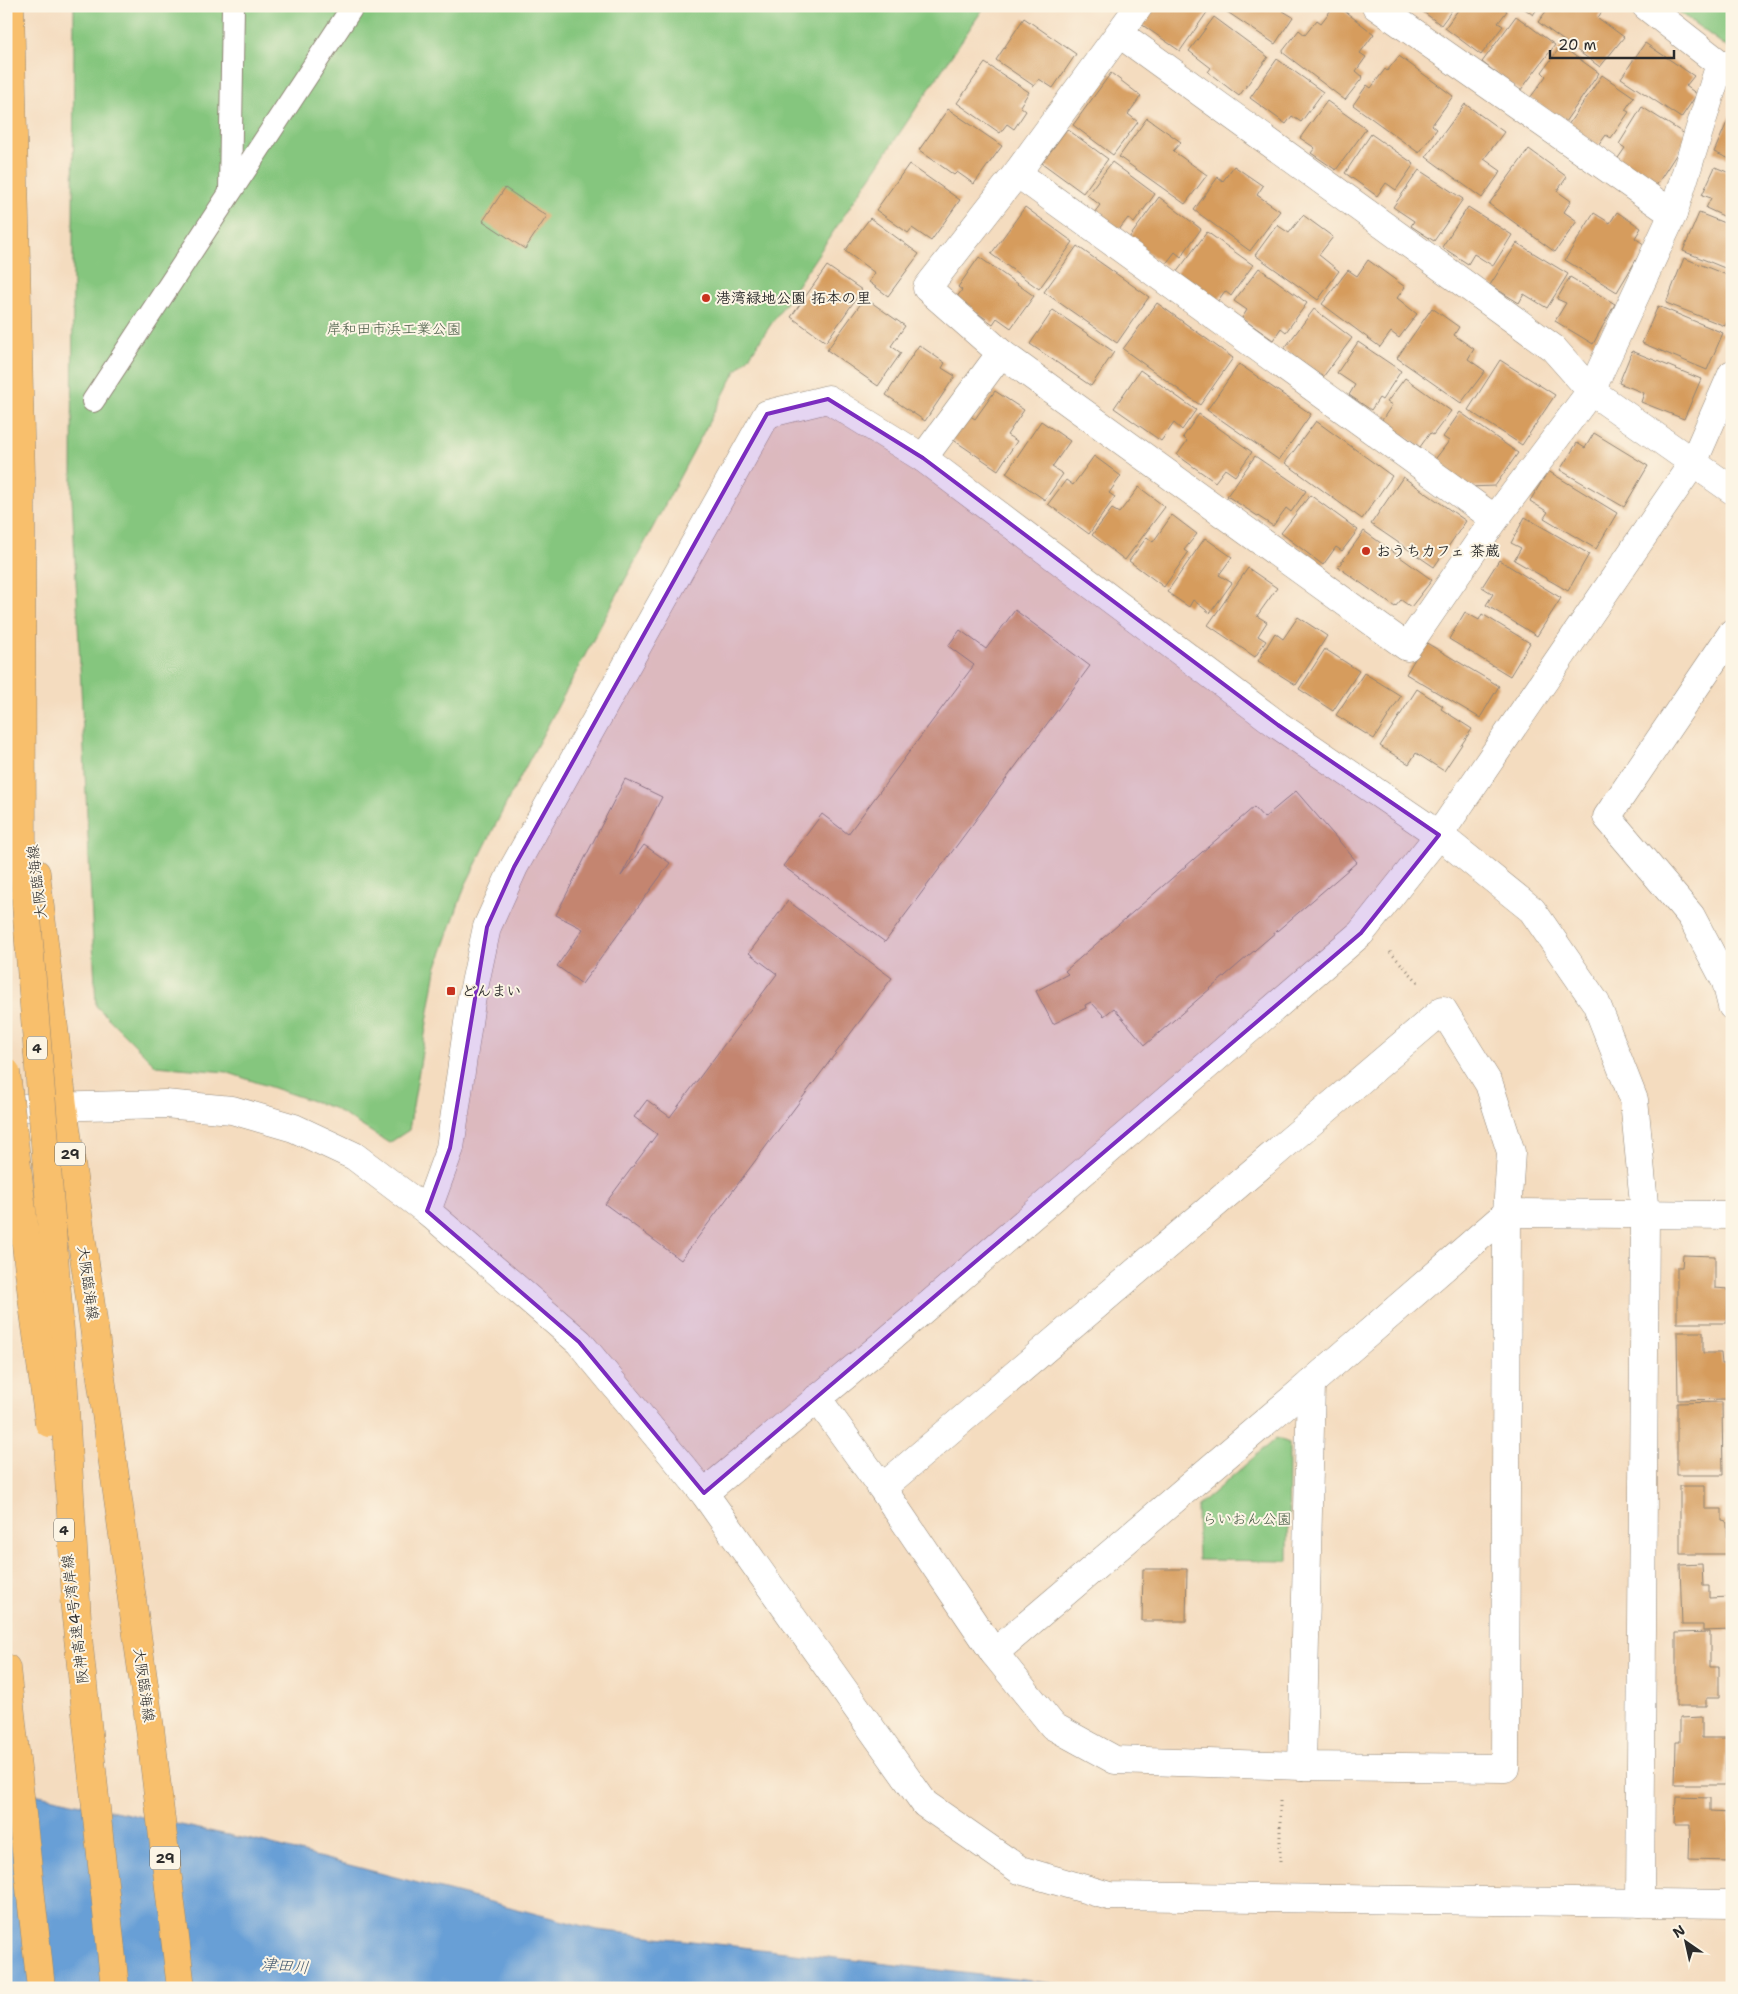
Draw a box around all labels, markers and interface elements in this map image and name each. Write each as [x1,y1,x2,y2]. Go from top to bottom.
scale bar [1550,28,1674,60]
text: 20 m [1558,35,1597,55]
place label: 港湾緑地公園 拓本の里 [716,288,871,308]
marker: 港湾緑地公園 拓本の里 [700,292,712,304]
park label: 岸和田市浜工業公園 [326,319,462,339]
place label: おうちカフェ 茶蔵 [1376,541,1500,561]
marker: おうちカフェ 茶蔵 [1360,545,1372,557]
street label: 大阪臨海線 [23,844,51,920]
place label: どんまい [461,981,522,1001]
marker: どんまい [445,985,457,997]
road number: 4 [27,1036,47,1060]
road number: 29 [55,1142,85,1166]
street label: 大阪臨海線 [73,1244,103,1322]
park label: らいおん公園 [1202,1509,1292,1529]
road number: 4 [54,1518,74,1542]
street label: 阪神高速4号湾岸線 [57,1553,93,1685]
street label: 大阪臨海線 [129,1646,159,1724]
road number: 29 [150,1846,180,1870]
north arrow [1660,1916,1710,1966]
text: N [1669,1921,1688,1942]
water label: 津田川 [260,1953,310,1978]

